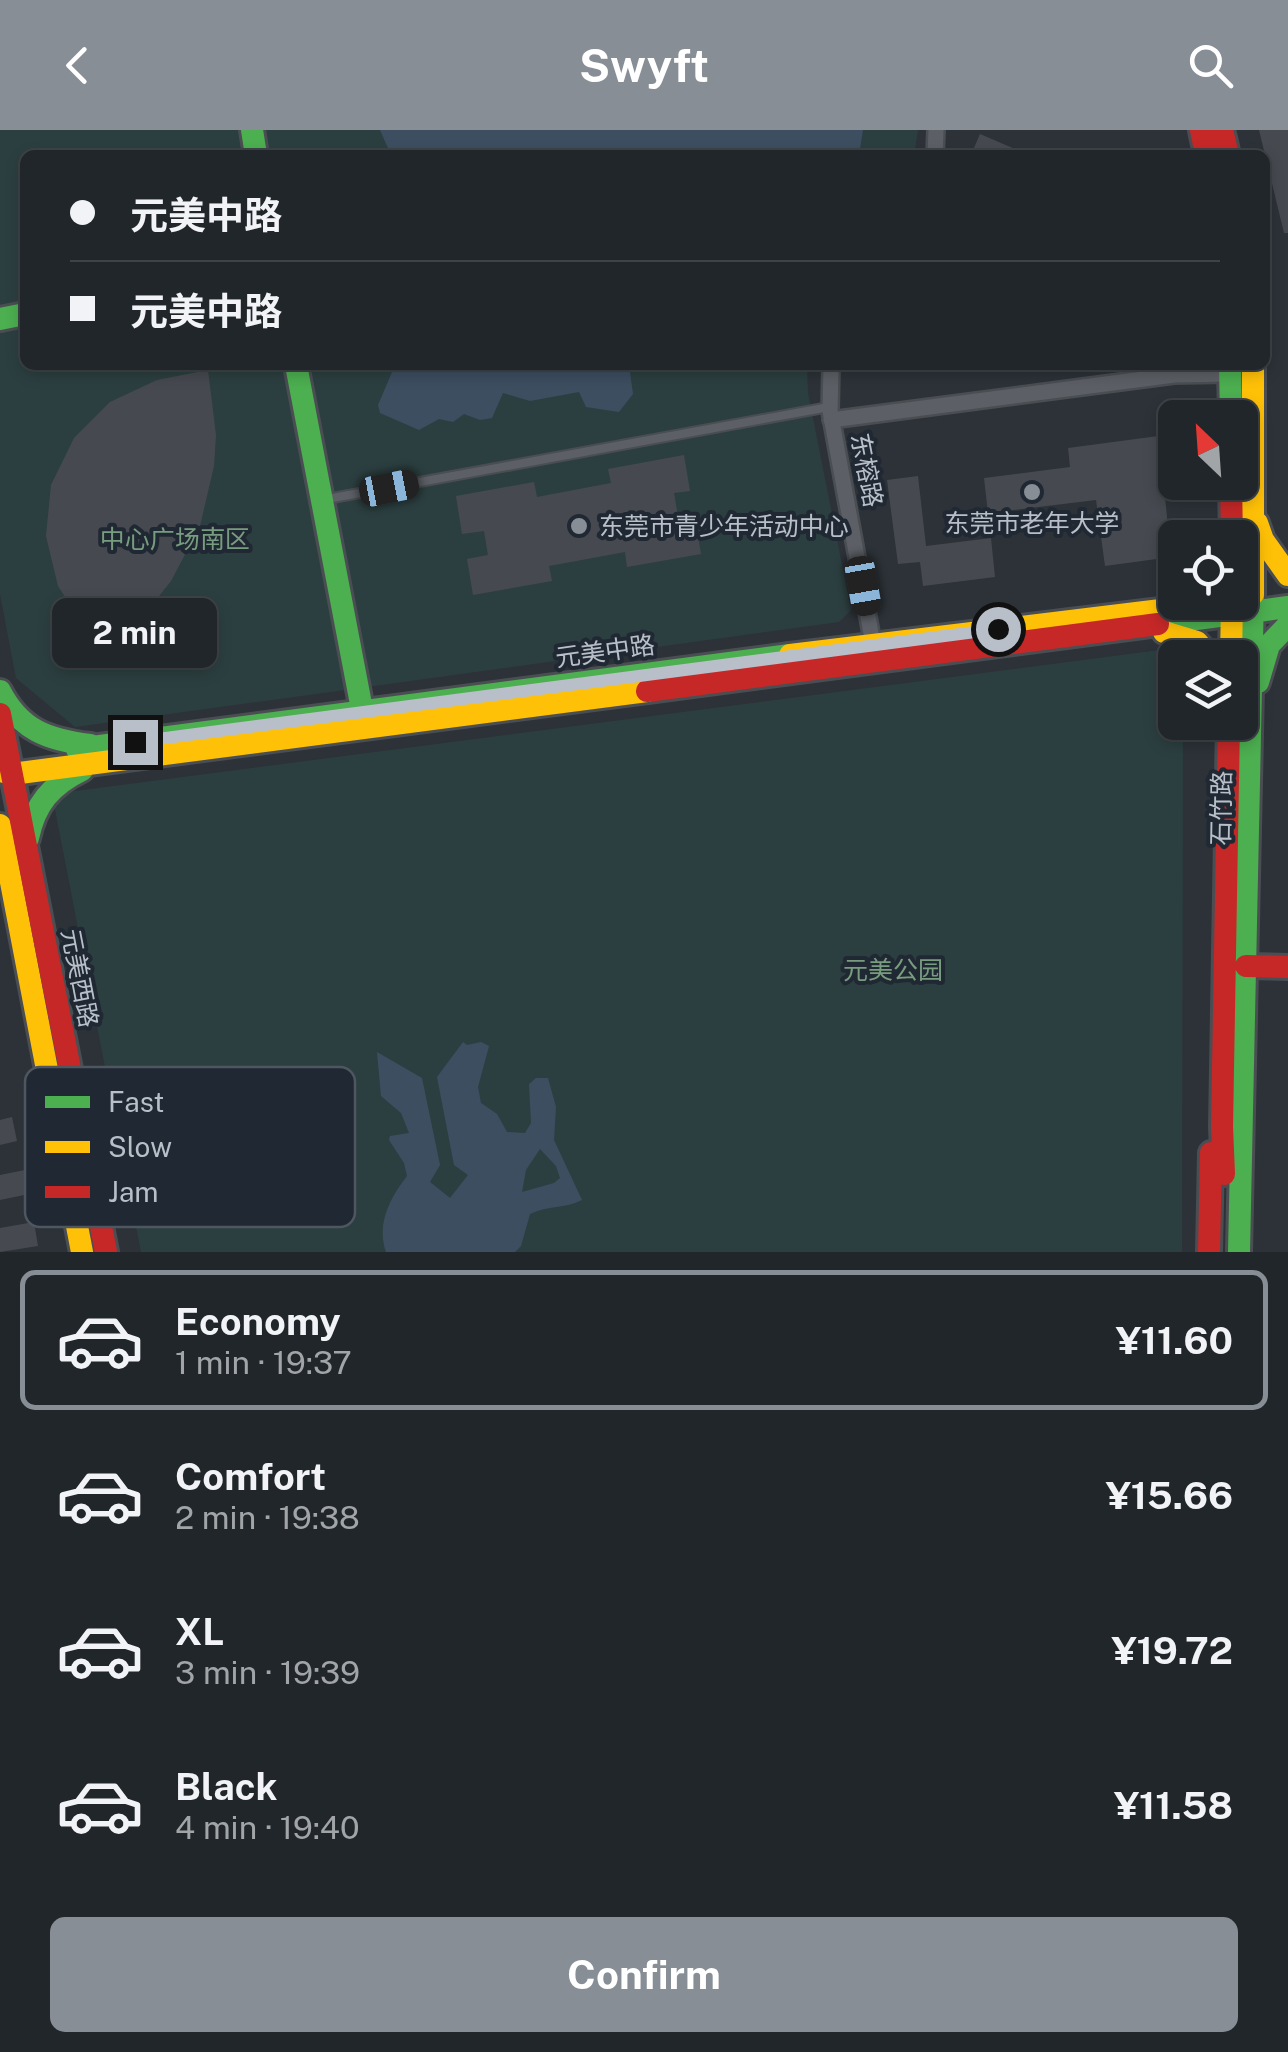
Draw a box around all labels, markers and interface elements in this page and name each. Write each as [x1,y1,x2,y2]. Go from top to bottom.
icon: back [50,38,105,93]
icon: search [1183,38,1238,93]
text: Swyft [579,39,709,92]
text: 元美中路 [130,193,282,238]
text: 元美中路 [130,289,282,334]
north arrow [1158,400,1258,500]
map controls [1158,400,1258,740]
street label: 东榕路 [845,430,889,510]
car [357,468,421,508]
marker: 东莞市老年大学 [1021,481,1043,503]
place label: 东莞市老年大学 [944,508,1120,538]
place label: 东莞市青少年活动中心 [599,511,849,541]
marker: 东莞市青少年活动中心 [568,515,590,537]
button: locate [1158,520,1258,620]
park label: 中心广场南区 [100,524,250,554]
car [843,554,883,618]
callout: 2 min [52,597,218,667]
route start [976,607,1021,652]
text: 2 min [93,614,176,651]
street label: 元美中路 [553,629,657,673]
button: layers [1158,640,1258,740]
route end [113,720,158,765]
street label: 石竹路 [1205,770,1237,846]
street label: 元美西路 [56,926,104,1030]
park label: 元美公园 [843,955,943,985]
legend [25,1067,355,1227]
text: Fast [108,1085,164,1118]
text: Slow [108,1130,172,1163]
text: Jam [108,1175,159,1208]
icon: car [55,1295,145,1385]
text: Economy [175,1299,341,1344]
text: ¥11.60 [1116,1318,1233,1363]
text: 1 min · 19:37 [175,1344,352,1381]
icon: car [55,1450,145,1540]
text: Comfort [175,1454,326,1499]
text: ¥15.66 [1106,1473,1233,1518]
text: 2 min · 19:38 [175,1499,360,1536]
icon: car [55,1605,145,1695]
text: XL [175,1609,224,1654]
text: ¥19.72 [1111,1628,1233,1673]
text: 3 min · 19:39 [175,1654,360,1691]
icon: car [55,1760,145,1850]
text: Black [175,1764,278,1809]
text: ¥11.58 [1114,1783,1233,1828]
text: 4 min · 19:40 [175,1809,360,1846]
button: Confirm [50,1917,1238,2032]

